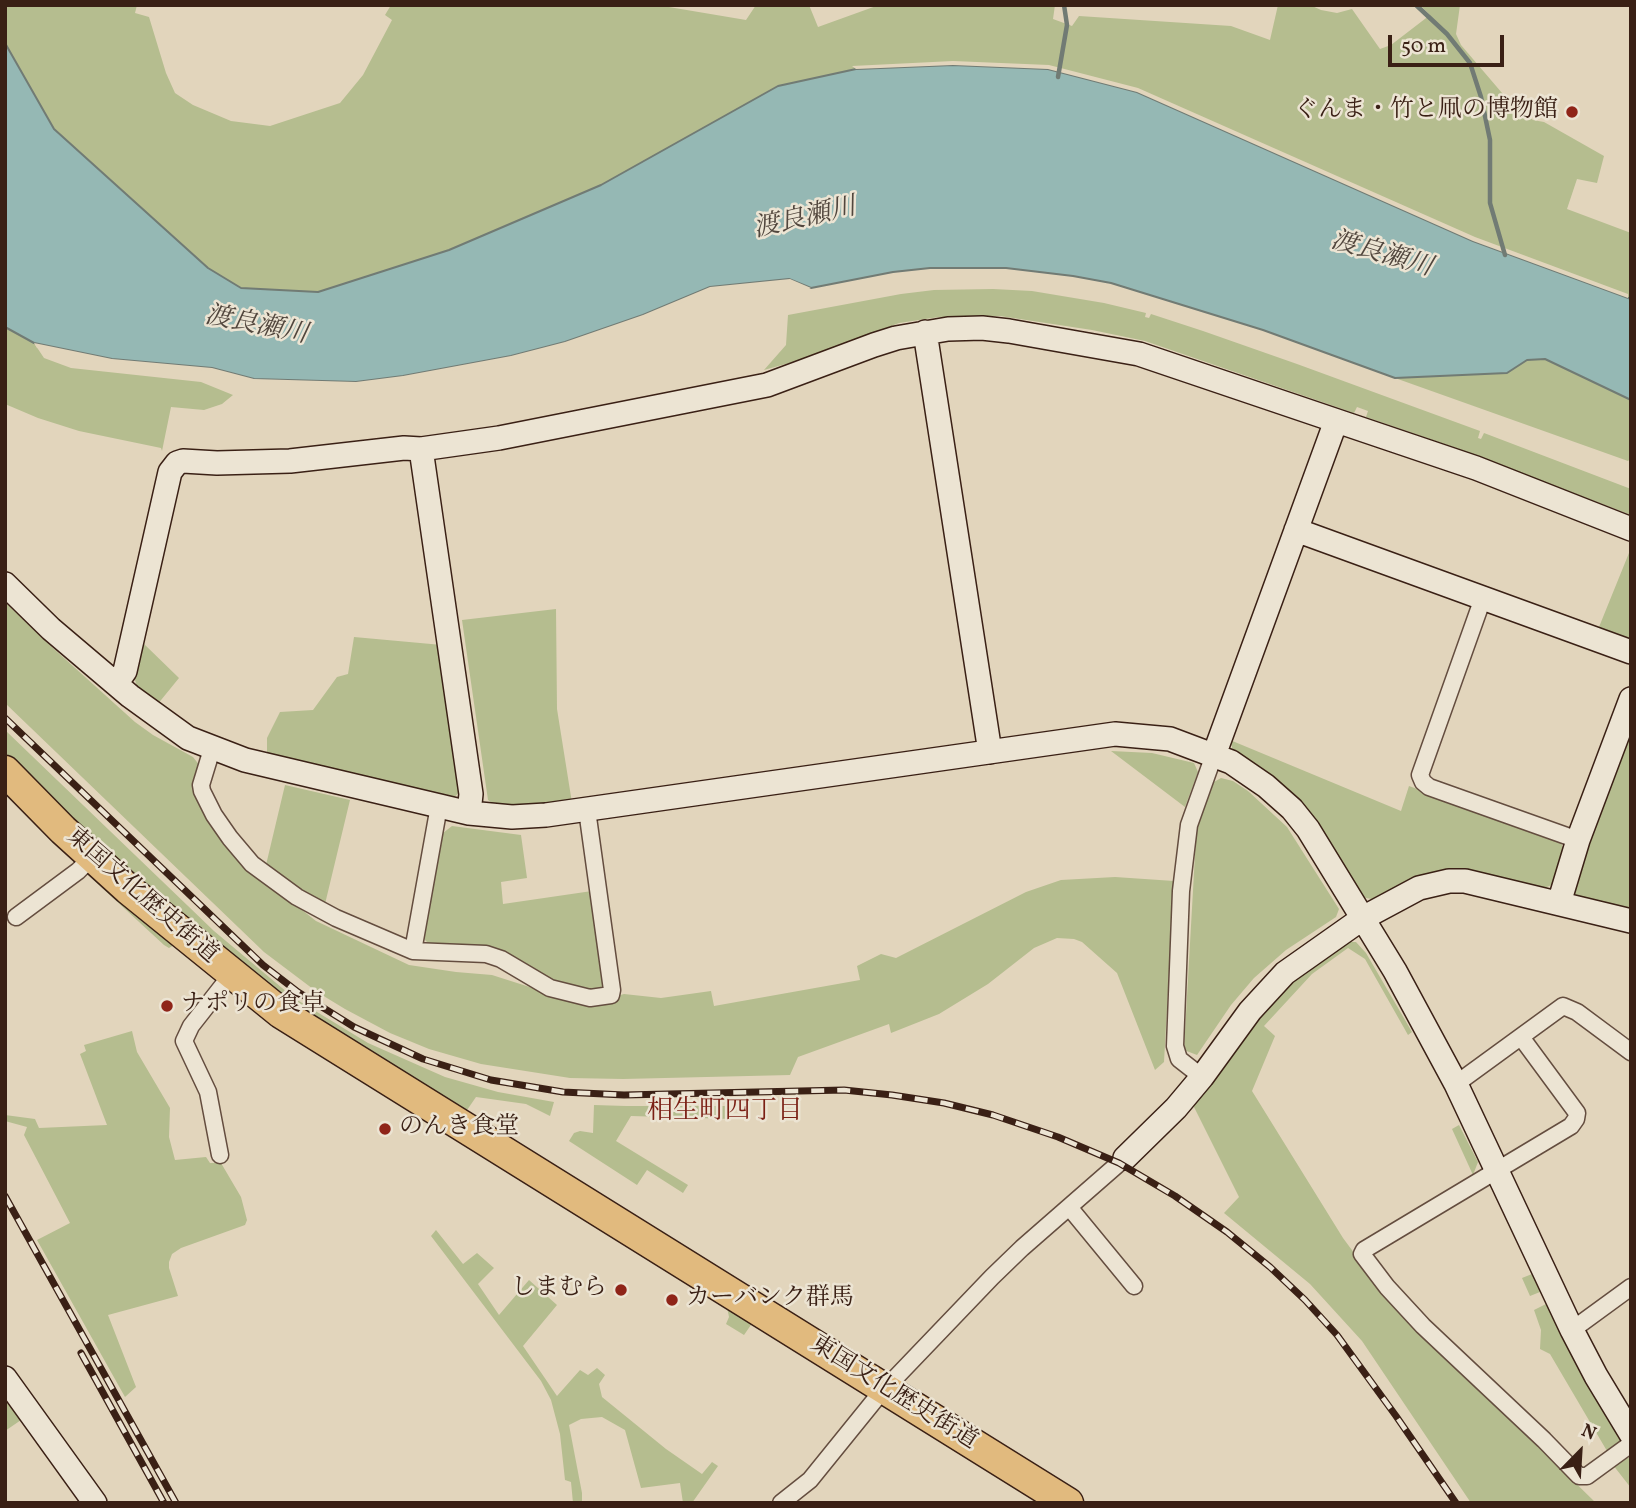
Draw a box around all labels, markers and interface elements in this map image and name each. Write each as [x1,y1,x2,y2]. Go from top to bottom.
scale bar [1391,21,1506,65]
text: 50 m [1401,32,1446,61]
place label: ぐんま・竹と凧の博物館 [1294,98,1558,126]
marker: ぐんま・竹と凧の博物館 [1564,104,1580,120]
water label: 渡良瀬川 [751,193,859,247]
water label: 渡良瀬川 [1327,227,1435,285]
water label: 渡良瀬川 [202,302,310,352]
street label: 東国文化歴史街道 [59,823,223,971]
place label: ナポリの食卓 [181,992,325,1020]
marker: ナポリの食卓 [159,998,175,1014]
district label: 相生町四丁目 [647,1097,803,1129]
place label: のんき食堂 [399,1115,519,1143]
marker: のんき食堂 [377,1121,393,1137]
place label: しまむら [511,1276,607,1304]
marker: しまむら [613,1282,629,1298]
place label: カーバンク群馬 [686,1286,854,1314]
marker: カーバンク群馬 [664,1292,680,1308]
street label: 東国文化歴史街道 [804,1331,982,1457]
north arrow [1545,1417,1615,1487]
text: N [1577,1418,1600,1447]

